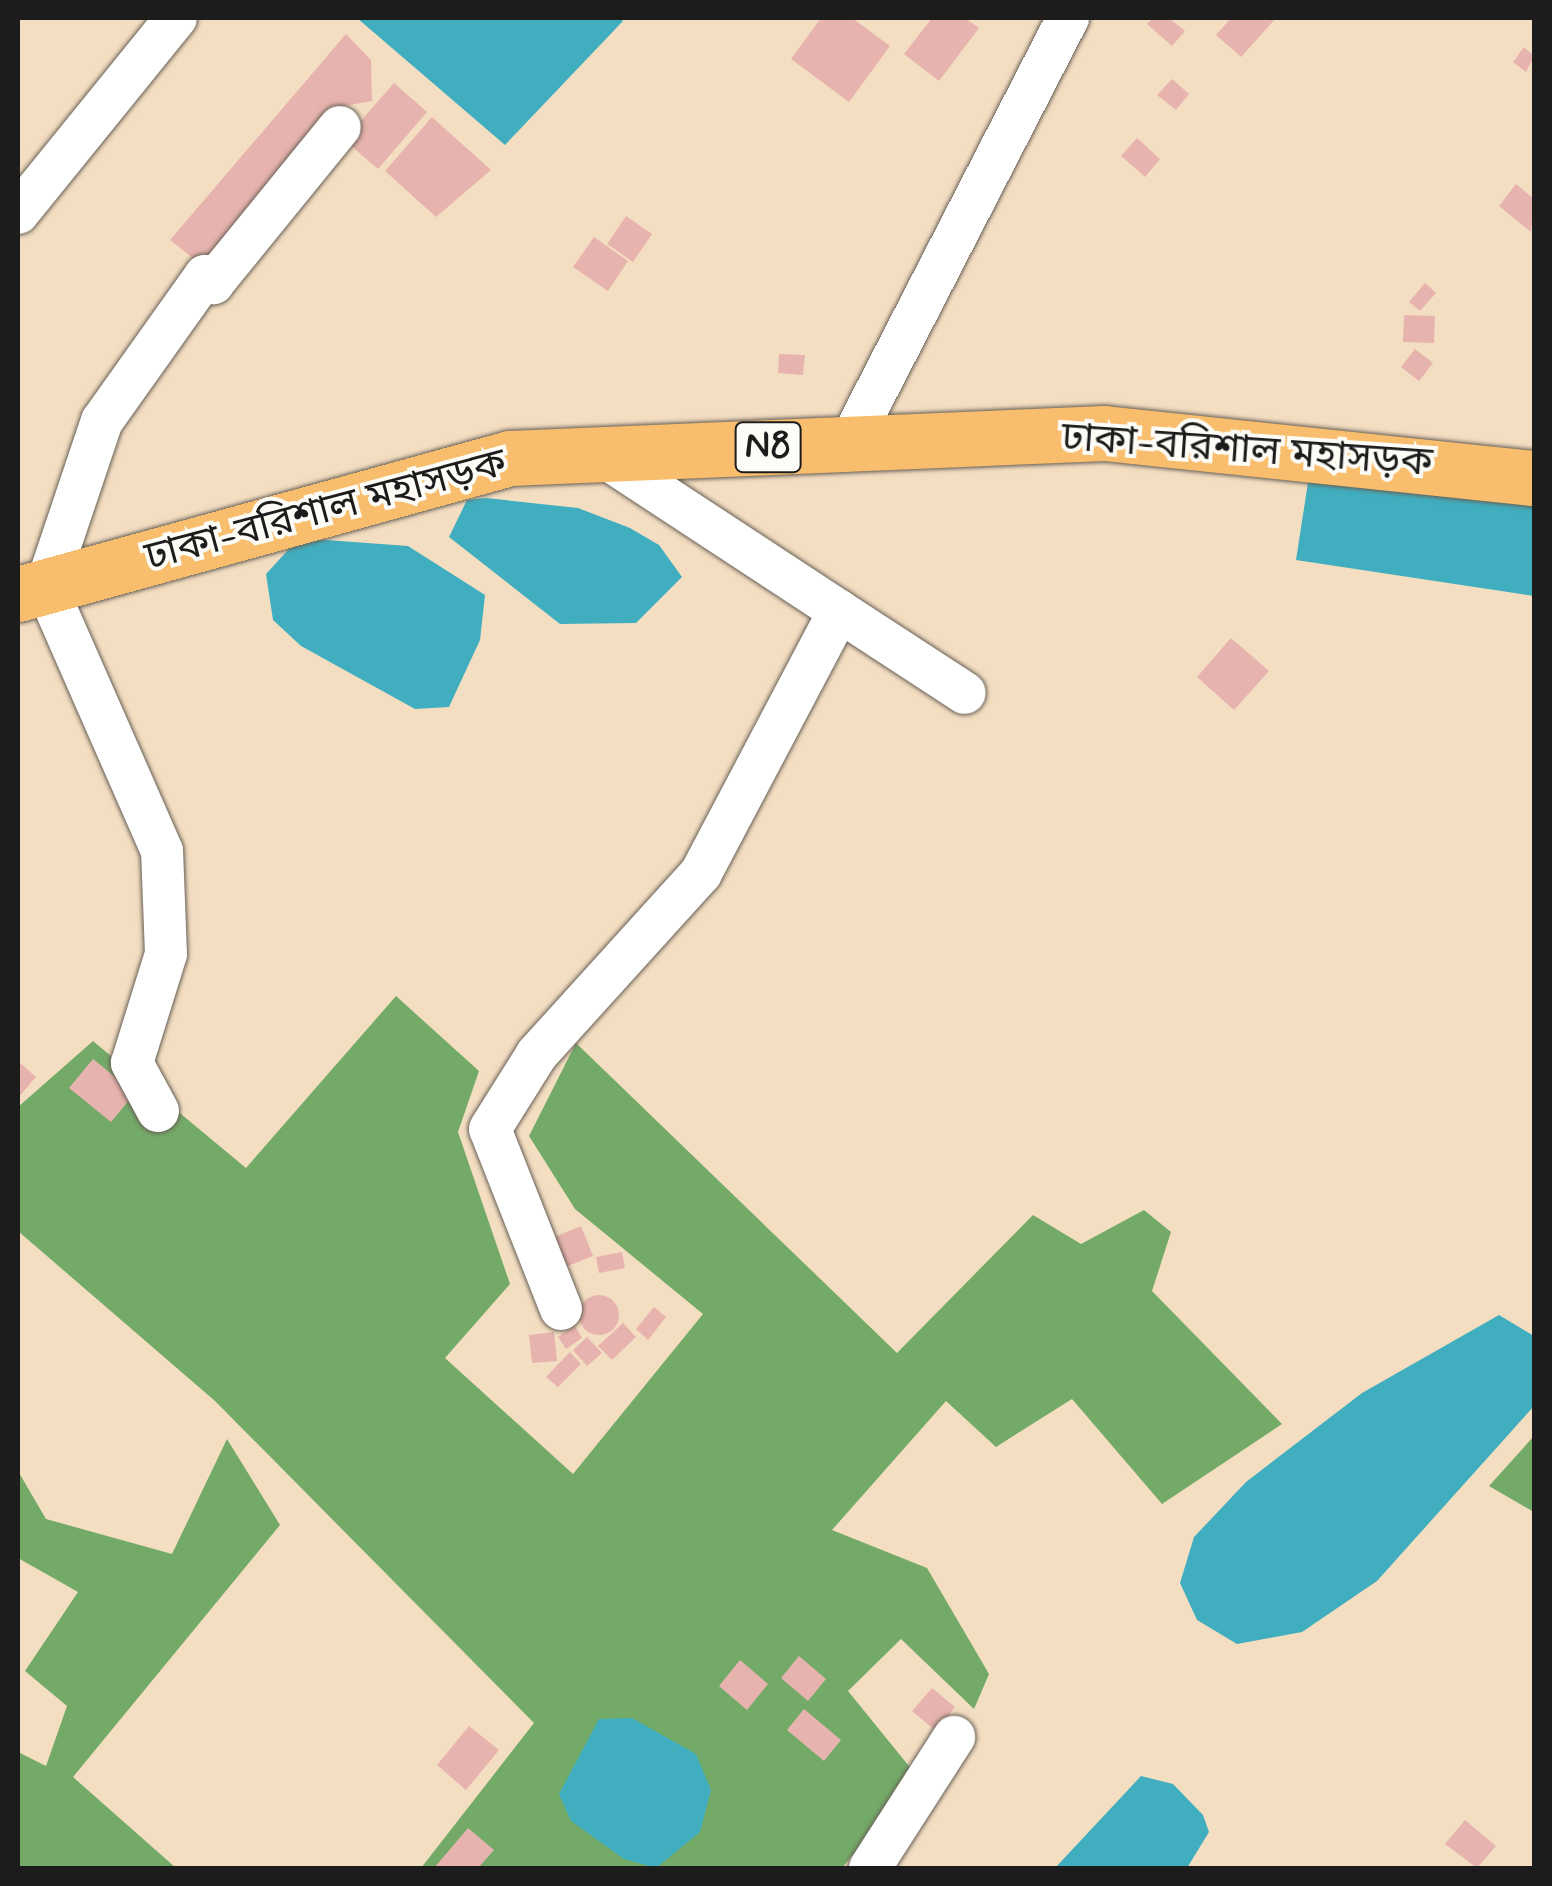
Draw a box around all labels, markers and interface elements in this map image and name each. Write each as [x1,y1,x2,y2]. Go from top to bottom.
road number: N8 [733,414,803,480]
street label: ঢাকা-বরিশাল মহাসড়ক [1060,414,1434,488]
street label: ঢাকা-বরিশাল মহাসড়ক [140,440,512,582]

